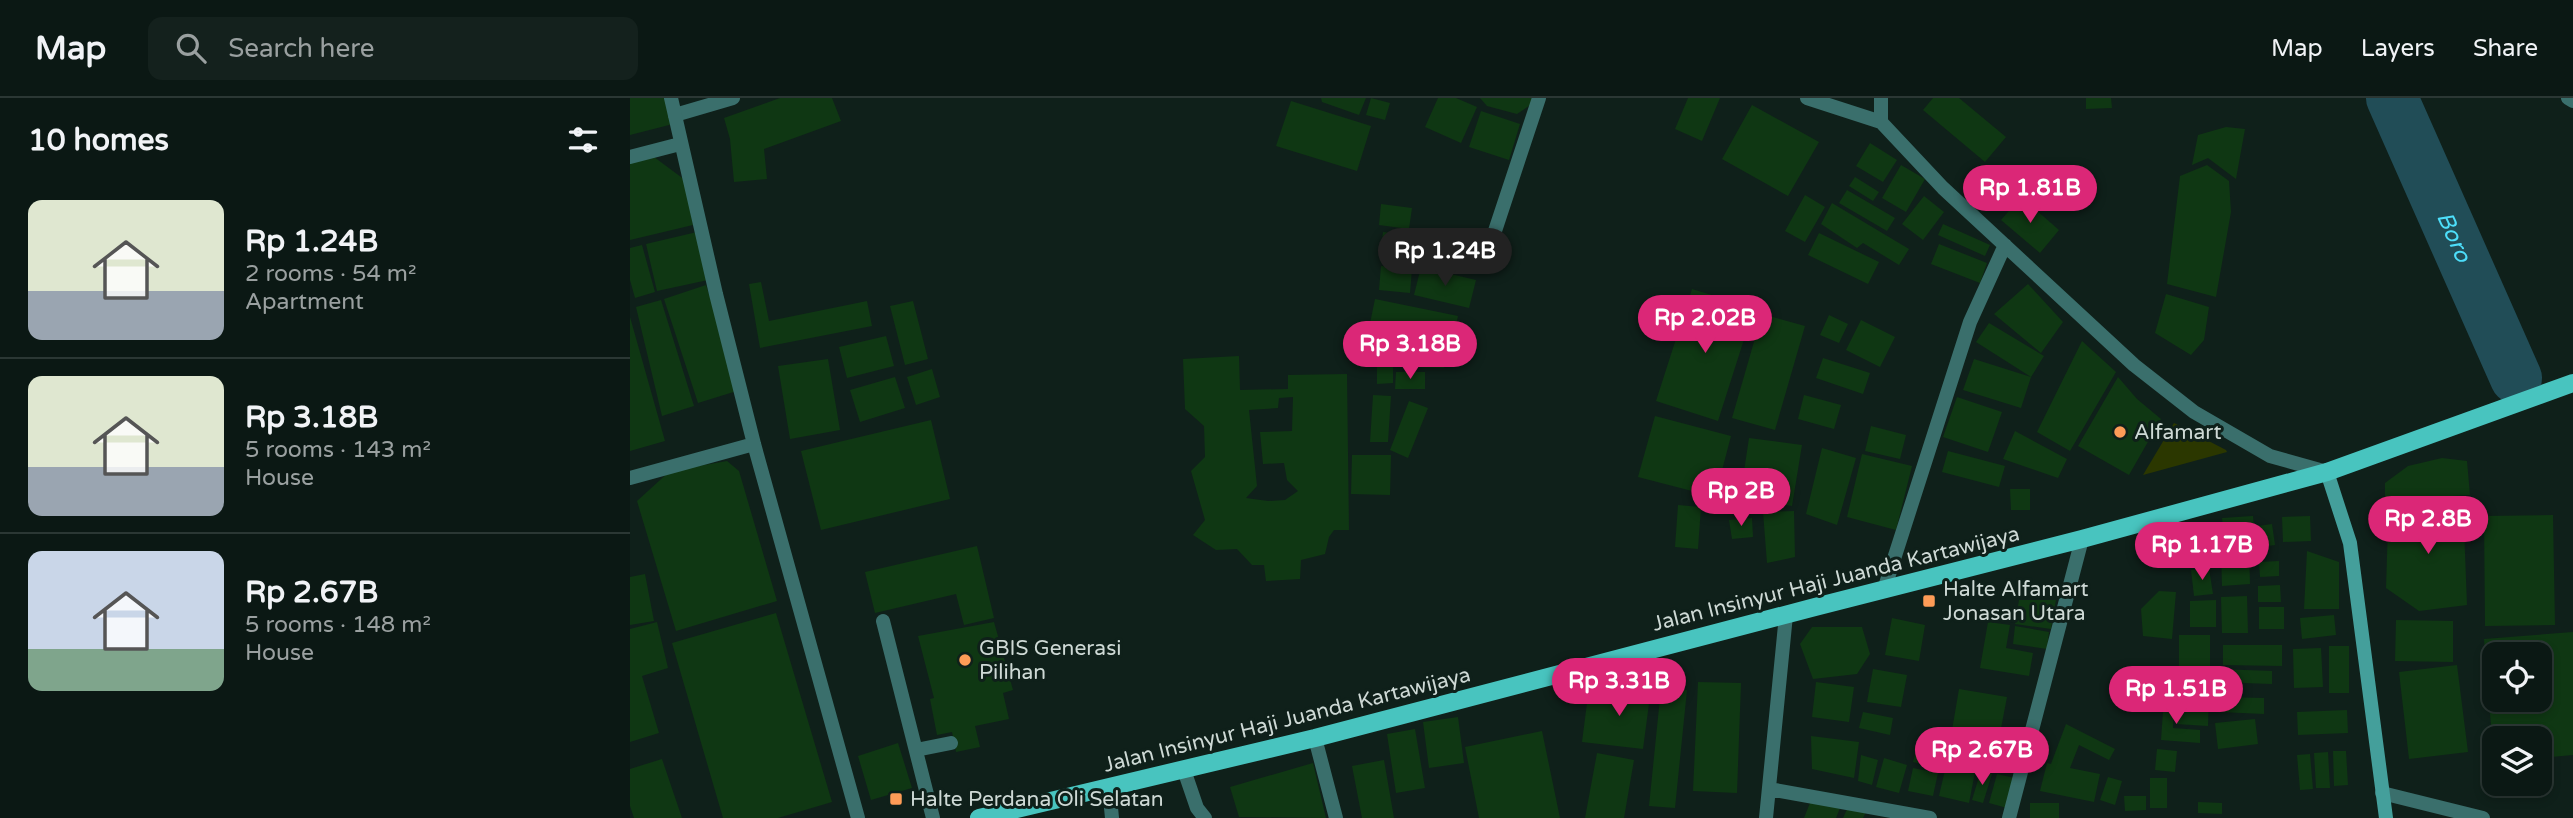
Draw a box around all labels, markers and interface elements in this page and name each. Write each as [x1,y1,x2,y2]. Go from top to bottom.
search box [148,17,638,80]
text: Map [35,29,106,68]
icon: search [172,29,210,67]
text: Search here [228,33,374,64]
text: Map [2271,34,2323,63]
text: Layers [2361,34,2435,63]
text: Share [2473,34,2538,63]
icon: filters [564,121,602,159]
text: 10 homes [28,122,169,159]
pin: Rp 1.81B [1958,166,2102,225]
text: Rp 1.81B [1979,174,2081,202]
water label: Boro [2430,207,2477,267]
text: Rp 1.24B [245,223,378,260]
icon: home [84,228,168,312]
pin: Rp 1.24B [1373,228,1517,288]
text: Rp 1.24B [1394,237,1496,265]
text: 2 rooms · 54 m² [245,260,416,288]
text: Apartment [245,288,364,316]
pin: Rp 2.02B [1633,296,1777,355]
text: Rp 2.02B [1654,304,1756,332]
pin: Rp 3.18B [1338,322,1482,381]
text: Rp 3.18B [1359,330,1461,358]
text: Rp 3.18B [245,399,378,436]
icon: home [84,404,168,488]
place label: Alfamart [2134,420,2221,445]
marker: Alfamart [2112,424,2128,440]
text: 5 rooms · 143 m² [245,436,431,464]
text: House [245,464,314,492]
pin: Rp 2B [1692,468,1790,528]
text: Rp 2B [1707,477,1775,505]
pin: Rp 2.8B [2363,496,2493,556]
text: Rp 2.8B [2384,505,2472,533]
street label: Jalan Insinyur Haji Juanda Kartawijaya [1650,521,2022,637]
pin: Rp 1.17B [2130,522,2274,582]
text: Rp 1.17B [2151,531,2253,559]
text: Rp 2.67B [245,574,378,611]
place label: Halte Alfamart Jonasan Utara [1943,577,2089,626]
icon: home [84,579,168,663]
marker: Halte Alfamart Jonasan Utara [1921,593,1937,609]
text: 5 rooms · 148 m² [245,611,431,639]
place label: GBIS Generasi Pilihan [979,636,1121,685]
text: House [245,639,314,667]
map controls [2482,642,2552,796]
button: locate [2482,642,2552,712]
marker: GBIS Generasi Pilihan [957,652,973,668]
pin: Rp 3.31B [1547,658,1691,718]
street label: Jalan Insinyur Haji Juanda Kartawijaya [1101,662,1473,778]
pin: Rp 1.51B [2104,666,2248,726]
text: Rp 3.31B [1568,667,1670,695]
text: Rp 1.51B [2125,675,2227,703]
button: layers [2482,726,2552,796]
pin: Rp 2.67B [1910,728,2054,787]
text: Rp 2.67B [1931,736,2033,764]
place label: Halte Perdana Oli Selatan [910,787,1164,812]
marker: Halte Perdana Oli Selatan [888,791,904,807]

